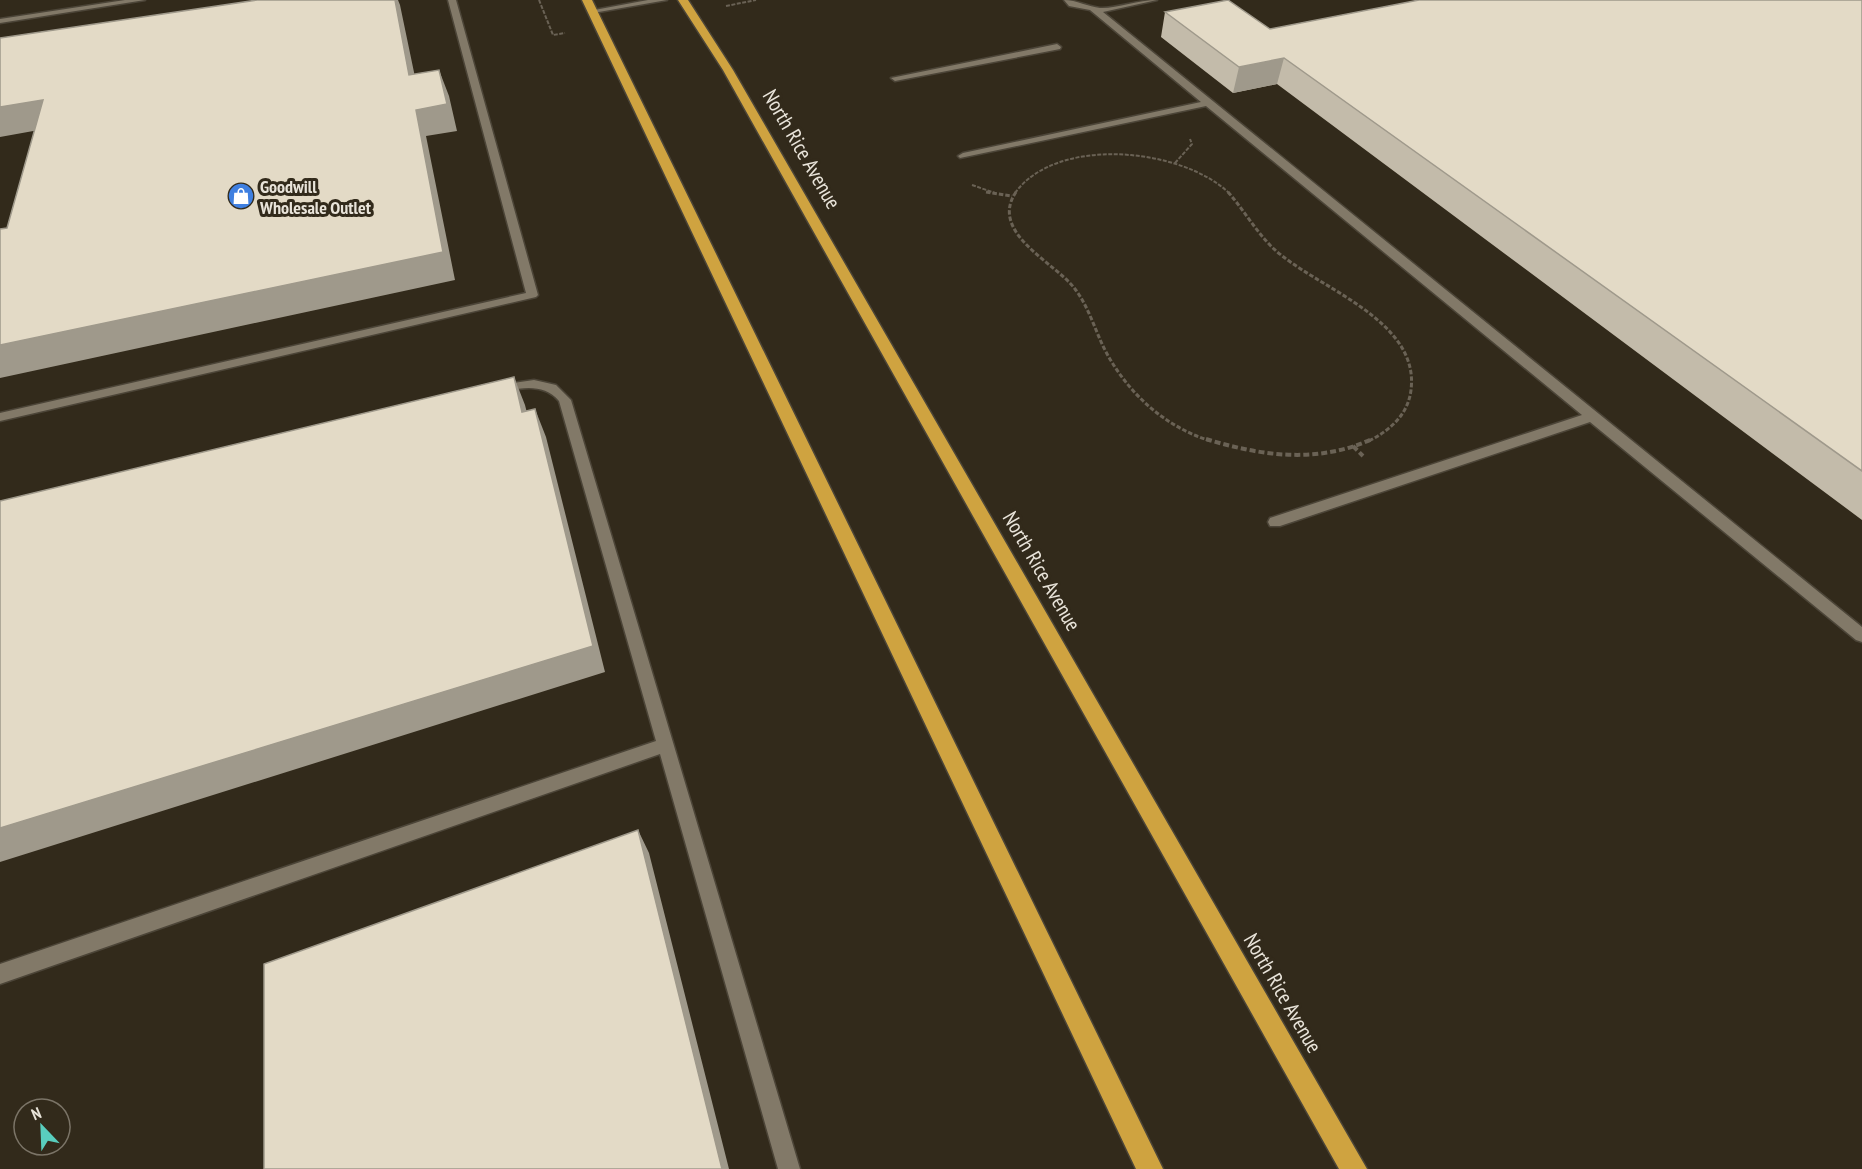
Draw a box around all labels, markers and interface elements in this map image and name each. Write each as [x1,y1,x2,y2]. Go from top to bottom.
street label: North Rice Avenue [757,84,847,214]
place label: Goodwill Wholesale Outlet [259,175,372,219]
shop icon: Goodwill Wholesale Outlet [226,181,256,211]
street label: North Rice Avenue [997,506,1087,636]
street label: North Rice Avenue [1238,928,1328,1058]
north arrow [12,1097,72,1157]
text: N [28,1102,44,1124]

